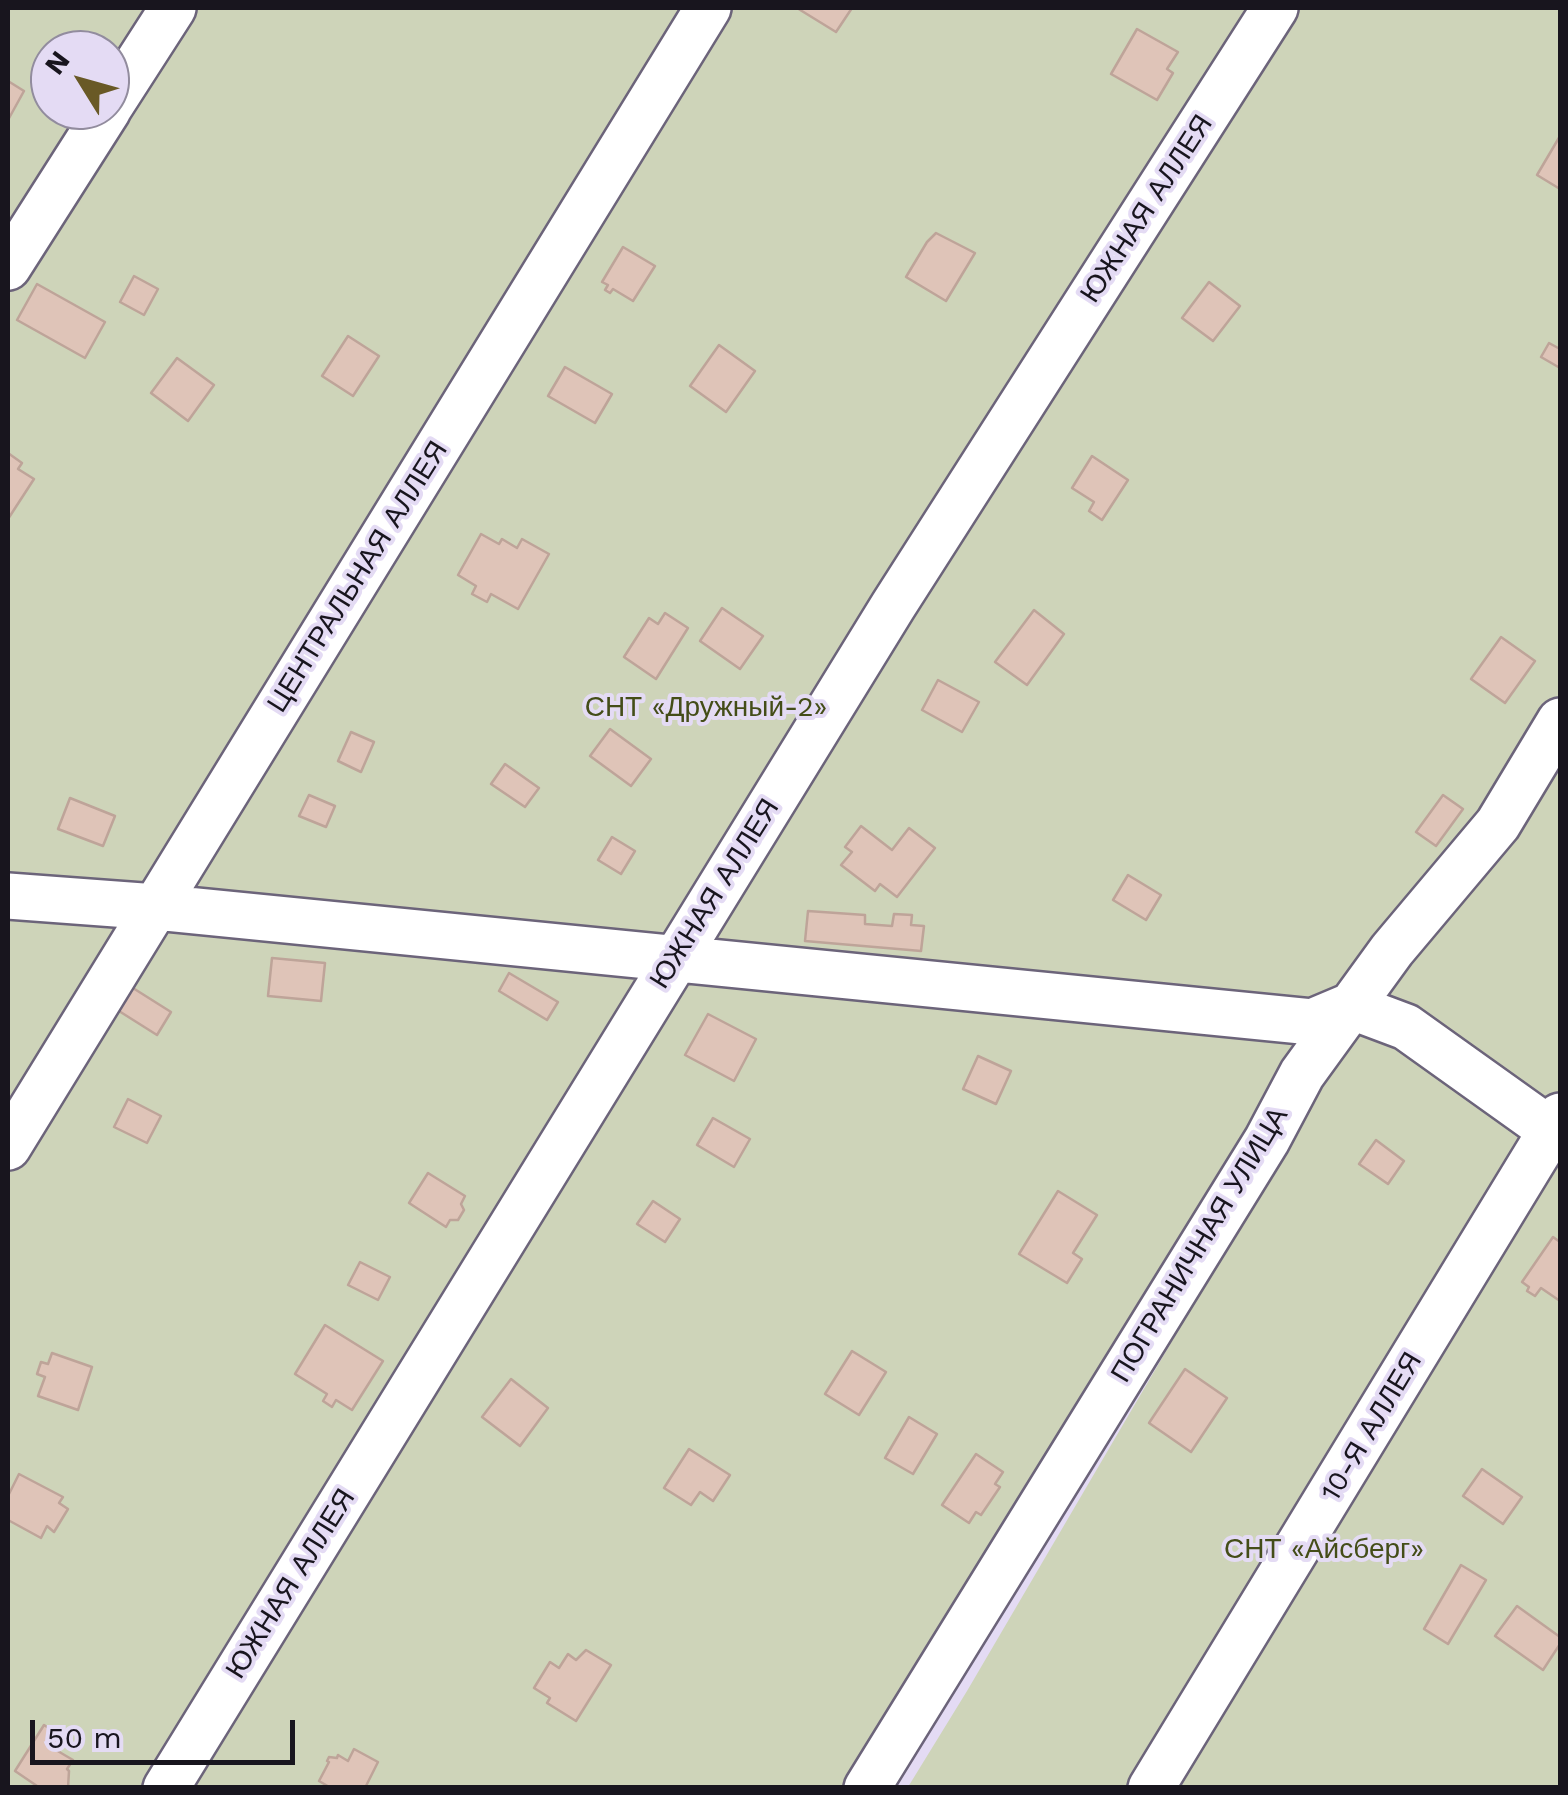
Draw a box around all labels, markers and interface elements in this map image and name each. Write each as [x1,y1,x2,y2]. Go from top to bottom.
north arrow [30,30,130,130]
text: N [38,45,77,81]
street label: ЮЖНАЯ АЛЛЕЯ [1074,109,1220,309]
street label: ЦЕНТРАЛЬНАЯ АЛЛЕЯ [261,435,455,719]
park label: СНТ «Дружный-2» [585,691,827,725]
street label: ЮЖНАЯ АЛЛЕЯ [643,793,787,995]
street label: ПОГРАНИЧНАЯ УЛИЦА [1104,1101,1296,1389]
street label: 10-Я АЛЛЕЯ [1315,1347,1429,1507]
street label: ЮЖНАЯ АЛЛЕЯ [219,1483,363,1685]
park label: СНТ «Айсберг» [1224,1533,1424,1567]
scale bar [35,1700,300,1762]
text: 50 m [47,1720,122,1755]

